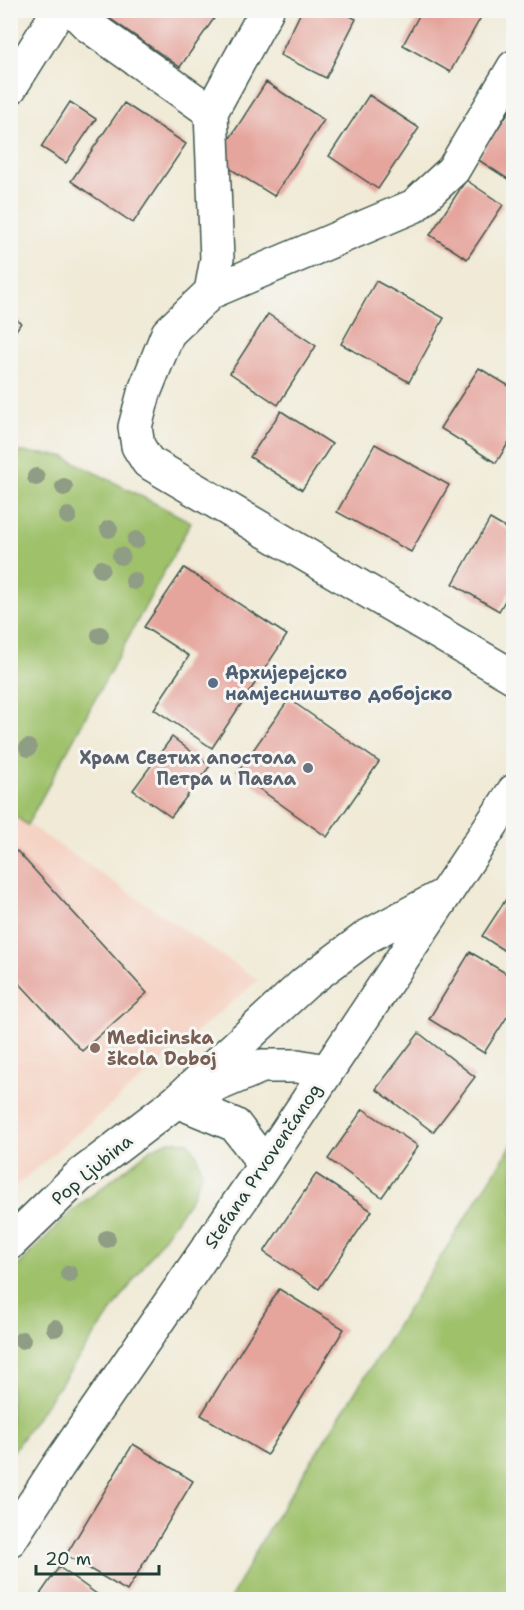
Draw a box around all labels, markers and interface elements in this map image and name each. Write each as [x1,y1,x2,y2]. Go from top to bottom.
place label: Архијерејско намјесништво добојско [225,661,452,706]
marker: Архијерејско намјесништво добојско [206,676,220,690]
place label: Храм Светих апостола Петра и Павла [80,746,297,791]
marker: Храм Светих апостола Петра и Павла [301,761,315,775]
place label: Medicinska škola Doboj [107,1026,216,1071]
marker: Medicinska škola Doboj [88,1041,102,1055]
street label: Stefana Prvovenčanog [199,1079,327,1253]
street label: Pop Ljubina [46,1129,138,1211]
scale bar [36,1538,159,1576]
text: 20 m [45,1547,91,1571]

